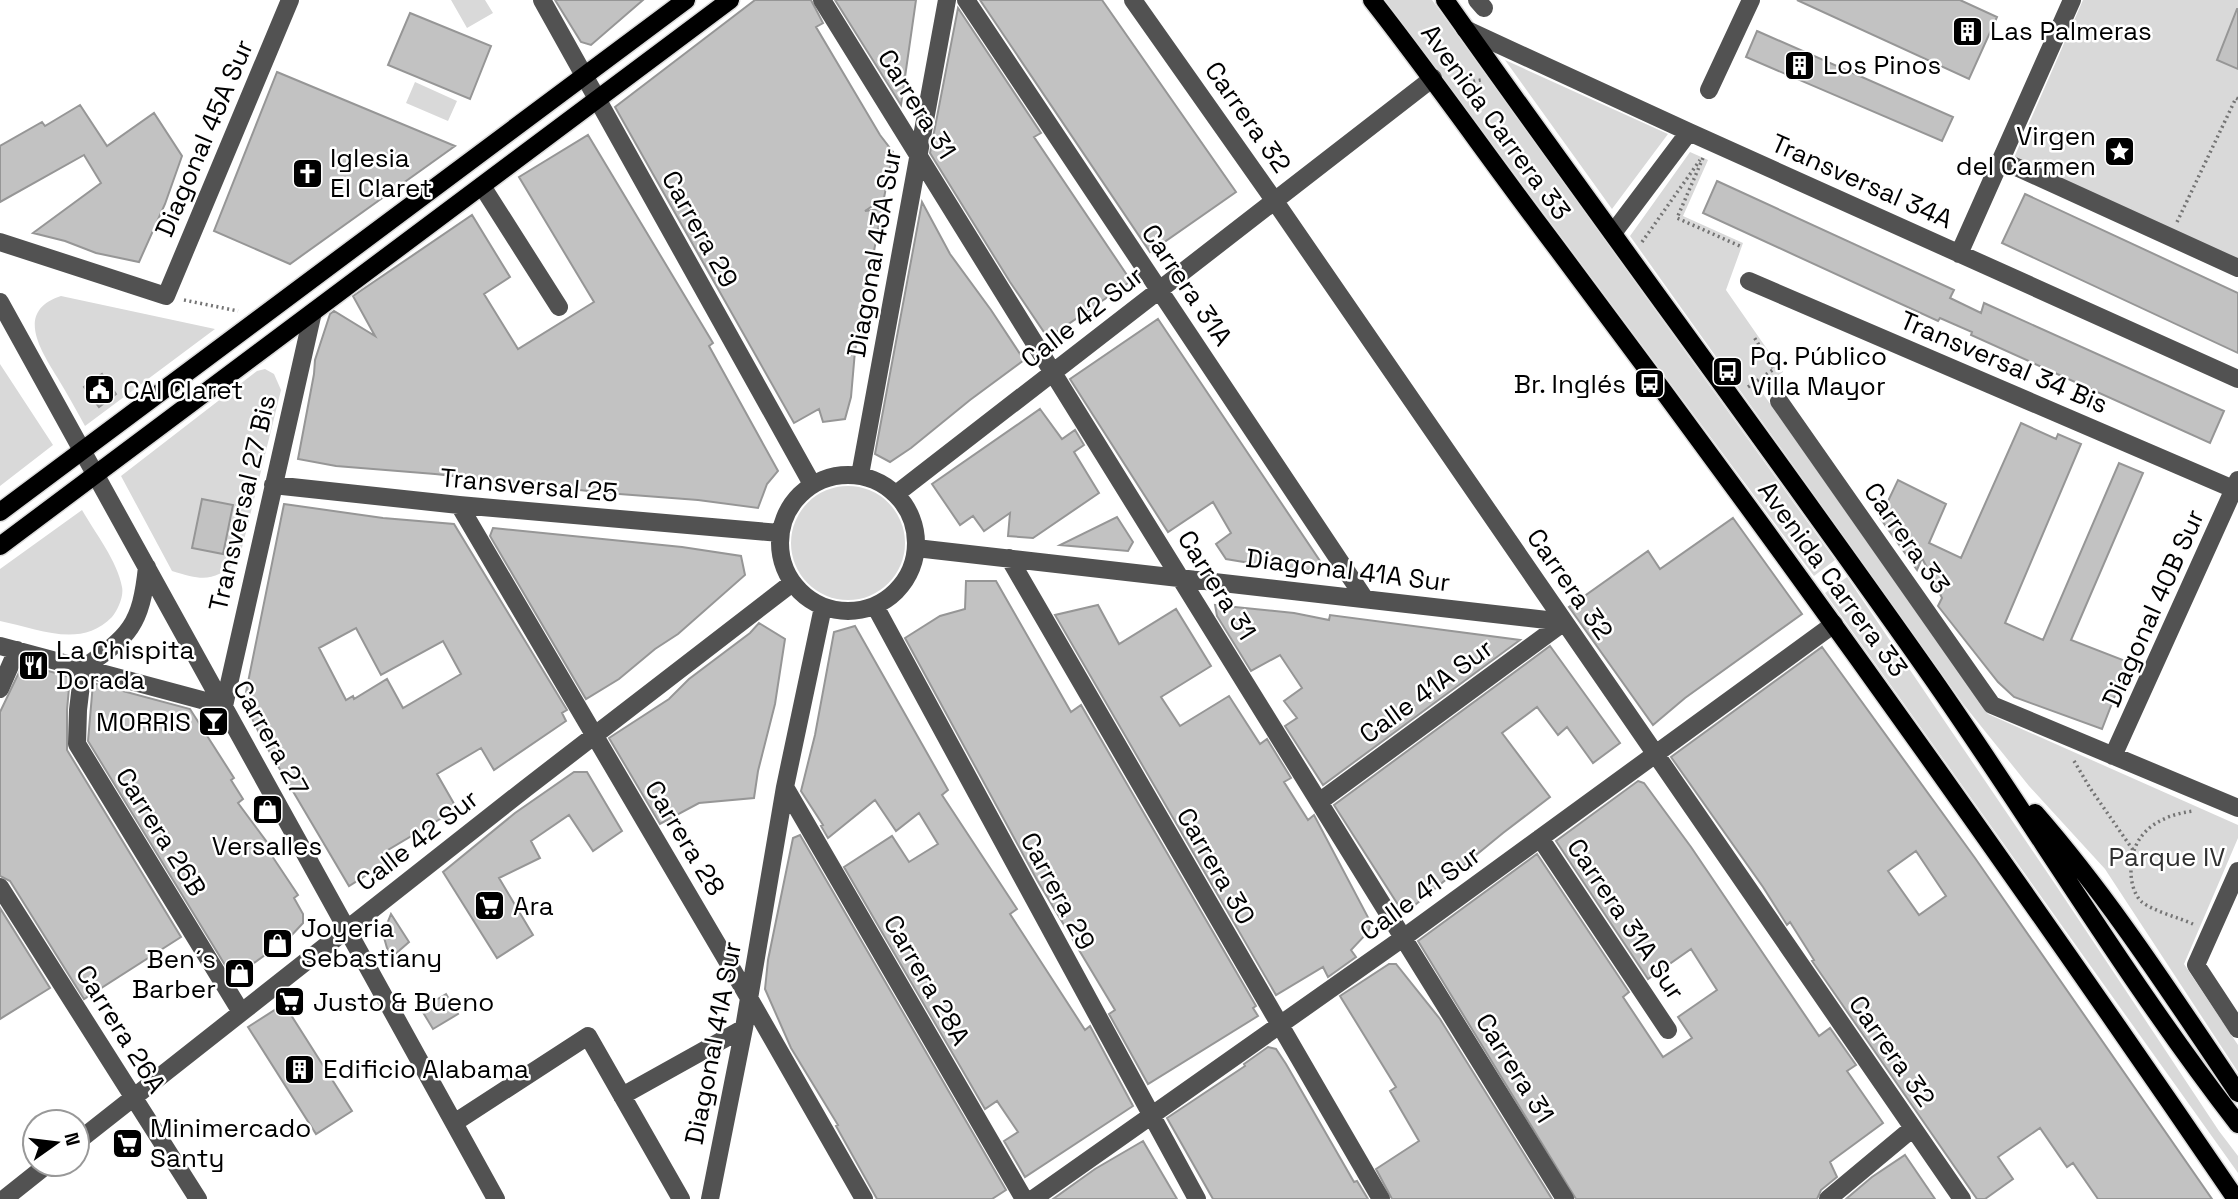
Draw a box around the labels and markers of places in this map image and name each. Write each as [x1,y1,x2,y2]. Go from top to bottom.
building icon: Las Palmeras [1950,14,1984,48]
place label: Las Palmeras [1990,14,2152,48]
building icon: Los Pinos [1783,48,1817,82]
place label: Los Pinos [1823,48,1941,82]
place label: Virgen del Carmen [1956,119,2096,183]
place icon: Virgen del Carmen [2102,134,2136,168]
place label: Iglesia El Claret [330,141,432,205]
church icon: Iglesia El Claret [290,156,324,190]
place label: Pq. Público Villa Mayor [1750,339,1887,403]
bus stop icon: Pq. Público Villa Mayor [1710,354,1744,388]
place label: Br. Inglés [1514,367,1626,401]
bus stop icon: Br. Inglés [1632,367,1666,401]
public building icon: CAI Claret [83,373,117,407]
place label: CAI Claret [123,373,243,407]
place label: La Chispita Dorada [56,633,195,697]
restaurant icon: La Chispita Dorada [16,648,50,682]
place label: MORRIS [96,705,191,739]
bar icon: MORRIS [197,705,231,739]
shop icon: Versalles [250,793,284,827]
place label: Versalles [212,829,322,863]
supermarket icon: Ara [473,889,507,923]
place label: Ara [513,889,554,923]
place label: Joyeria Sebastiany [301,911,442,975]
shop icon: Joyeria Sebastiany [261,926,295,960]
place label: Ben´s Barber [132,942,216,1006]
shop icon: Ben´s Barber [222,957,256,991]
supermarket icon: Justo & Bueno [273,985,307,1019]
place label: Justo & Bueno [313,985,494,1019]
building icon: Edificio Alabama [283,1052,317,1086]
place label: Edificio Alabama [323,1052,529,1086]
place label: Minimercado Santy [150,1111,311,1175]
supermarket icon: Minimercado Santy [110,1126,144,1160]

